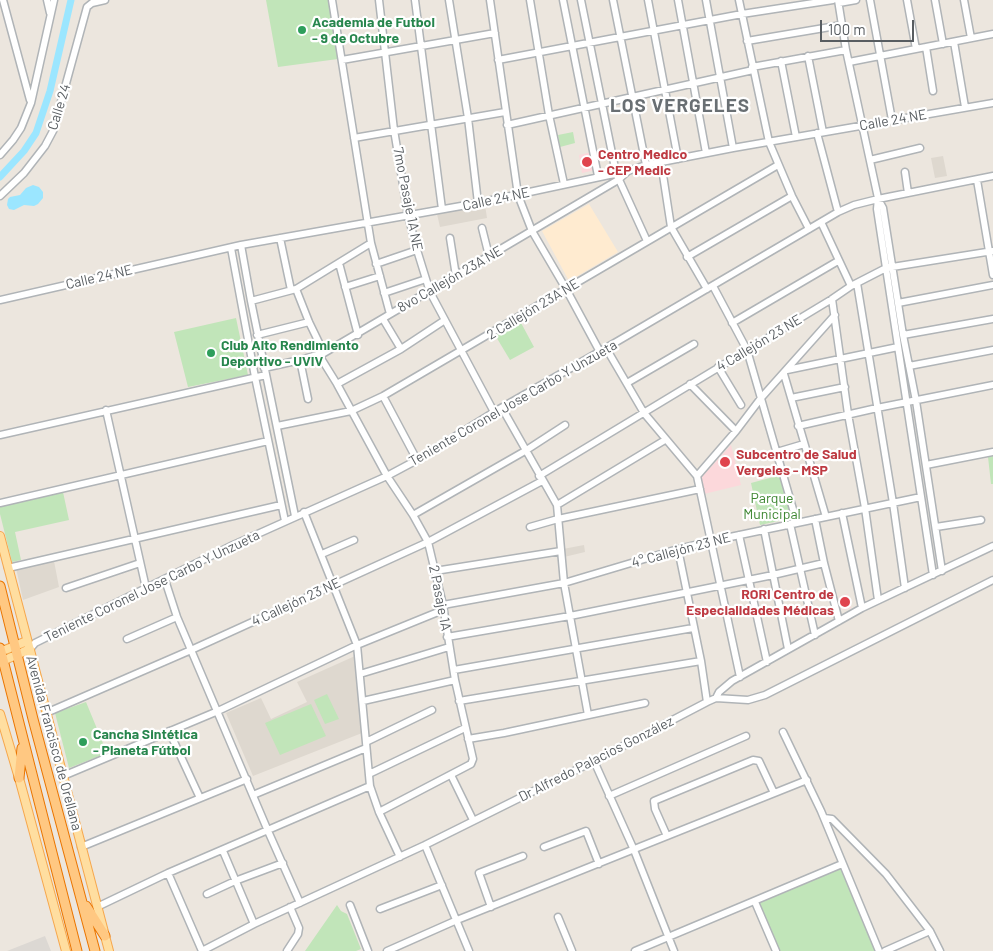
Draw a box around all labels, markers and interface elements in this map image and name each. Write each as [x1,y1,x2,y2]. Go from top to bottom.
scale bar [823,10,917,42]
place label: Academia de Futbol - 9 de Octubre [312,14,435,46]
text: 100 m [828,20,866,38]
marker: Academia de Futbol - 9 de Octubre [296,24,308,36]
street label: Calle 24 [44,82,74,132]
district label: LOS VERGELES [608,95,752,117]
street label: Calle 24 NE [858,106,928,134]
street label: 7mo Pasaje 1A NE [390,146,426,252]
place label: Centro Medico - CEP Medic [598,146,687,178]
marker: Centro Medico - CEP Medic [580,155,594,169]
street label: Calle 24 NE [461,184,531,214]
street label: 8vo Callejón 23A NE [394,242,506,316]
street label: Calle 24 NE [64,261,134,293]
street label: 2 Callejón 23A NE [484,275,582,343]
street label: 4 Callejón 23 NE [713,311,805,375]
street label: Teniente Coronel Jose Carbo Y Unzueta [406,336,620,470]
place label: Club Alto Rendimiento Deportivo - UVIV [221,337,359,370]
marker: Club Alto Rendimiento Deportivo - UVIV [205,347,217,359]
place label: Subcentro de Salud Vergeles - MSP [736,446,857,478]
marker: Subcentro de Salud Vergeles - MSP [718,455,732,469]
park label: Parque Municipal [743,490,801,522]
street label: Teniente Coronel Jose Carbo Y Unzueta [42,526,262,646]
street label: 4° Callejón 23 NE [630,529,732,571]
street label: 2 Pasaje 1A [425,564,455,632]
street label: 4 Callejón 23 NE [249,574,343,630]
place label: RORI Centro de Especialidades Médicas [686,586,834,618]
marker: RORI Centro de Especialidades Médicas [838,595,852,609]
street label: Avenida Francisco de Orellana [22,654,86,832]
street label: Dr Alfredo Palacios González [516,713,676,805]
place label: Cancha Sintética - Planeta Fútbol [93,726,198,759]
marker: Cancha Sintética - Planeta Fútbol [77,736,89,748]

